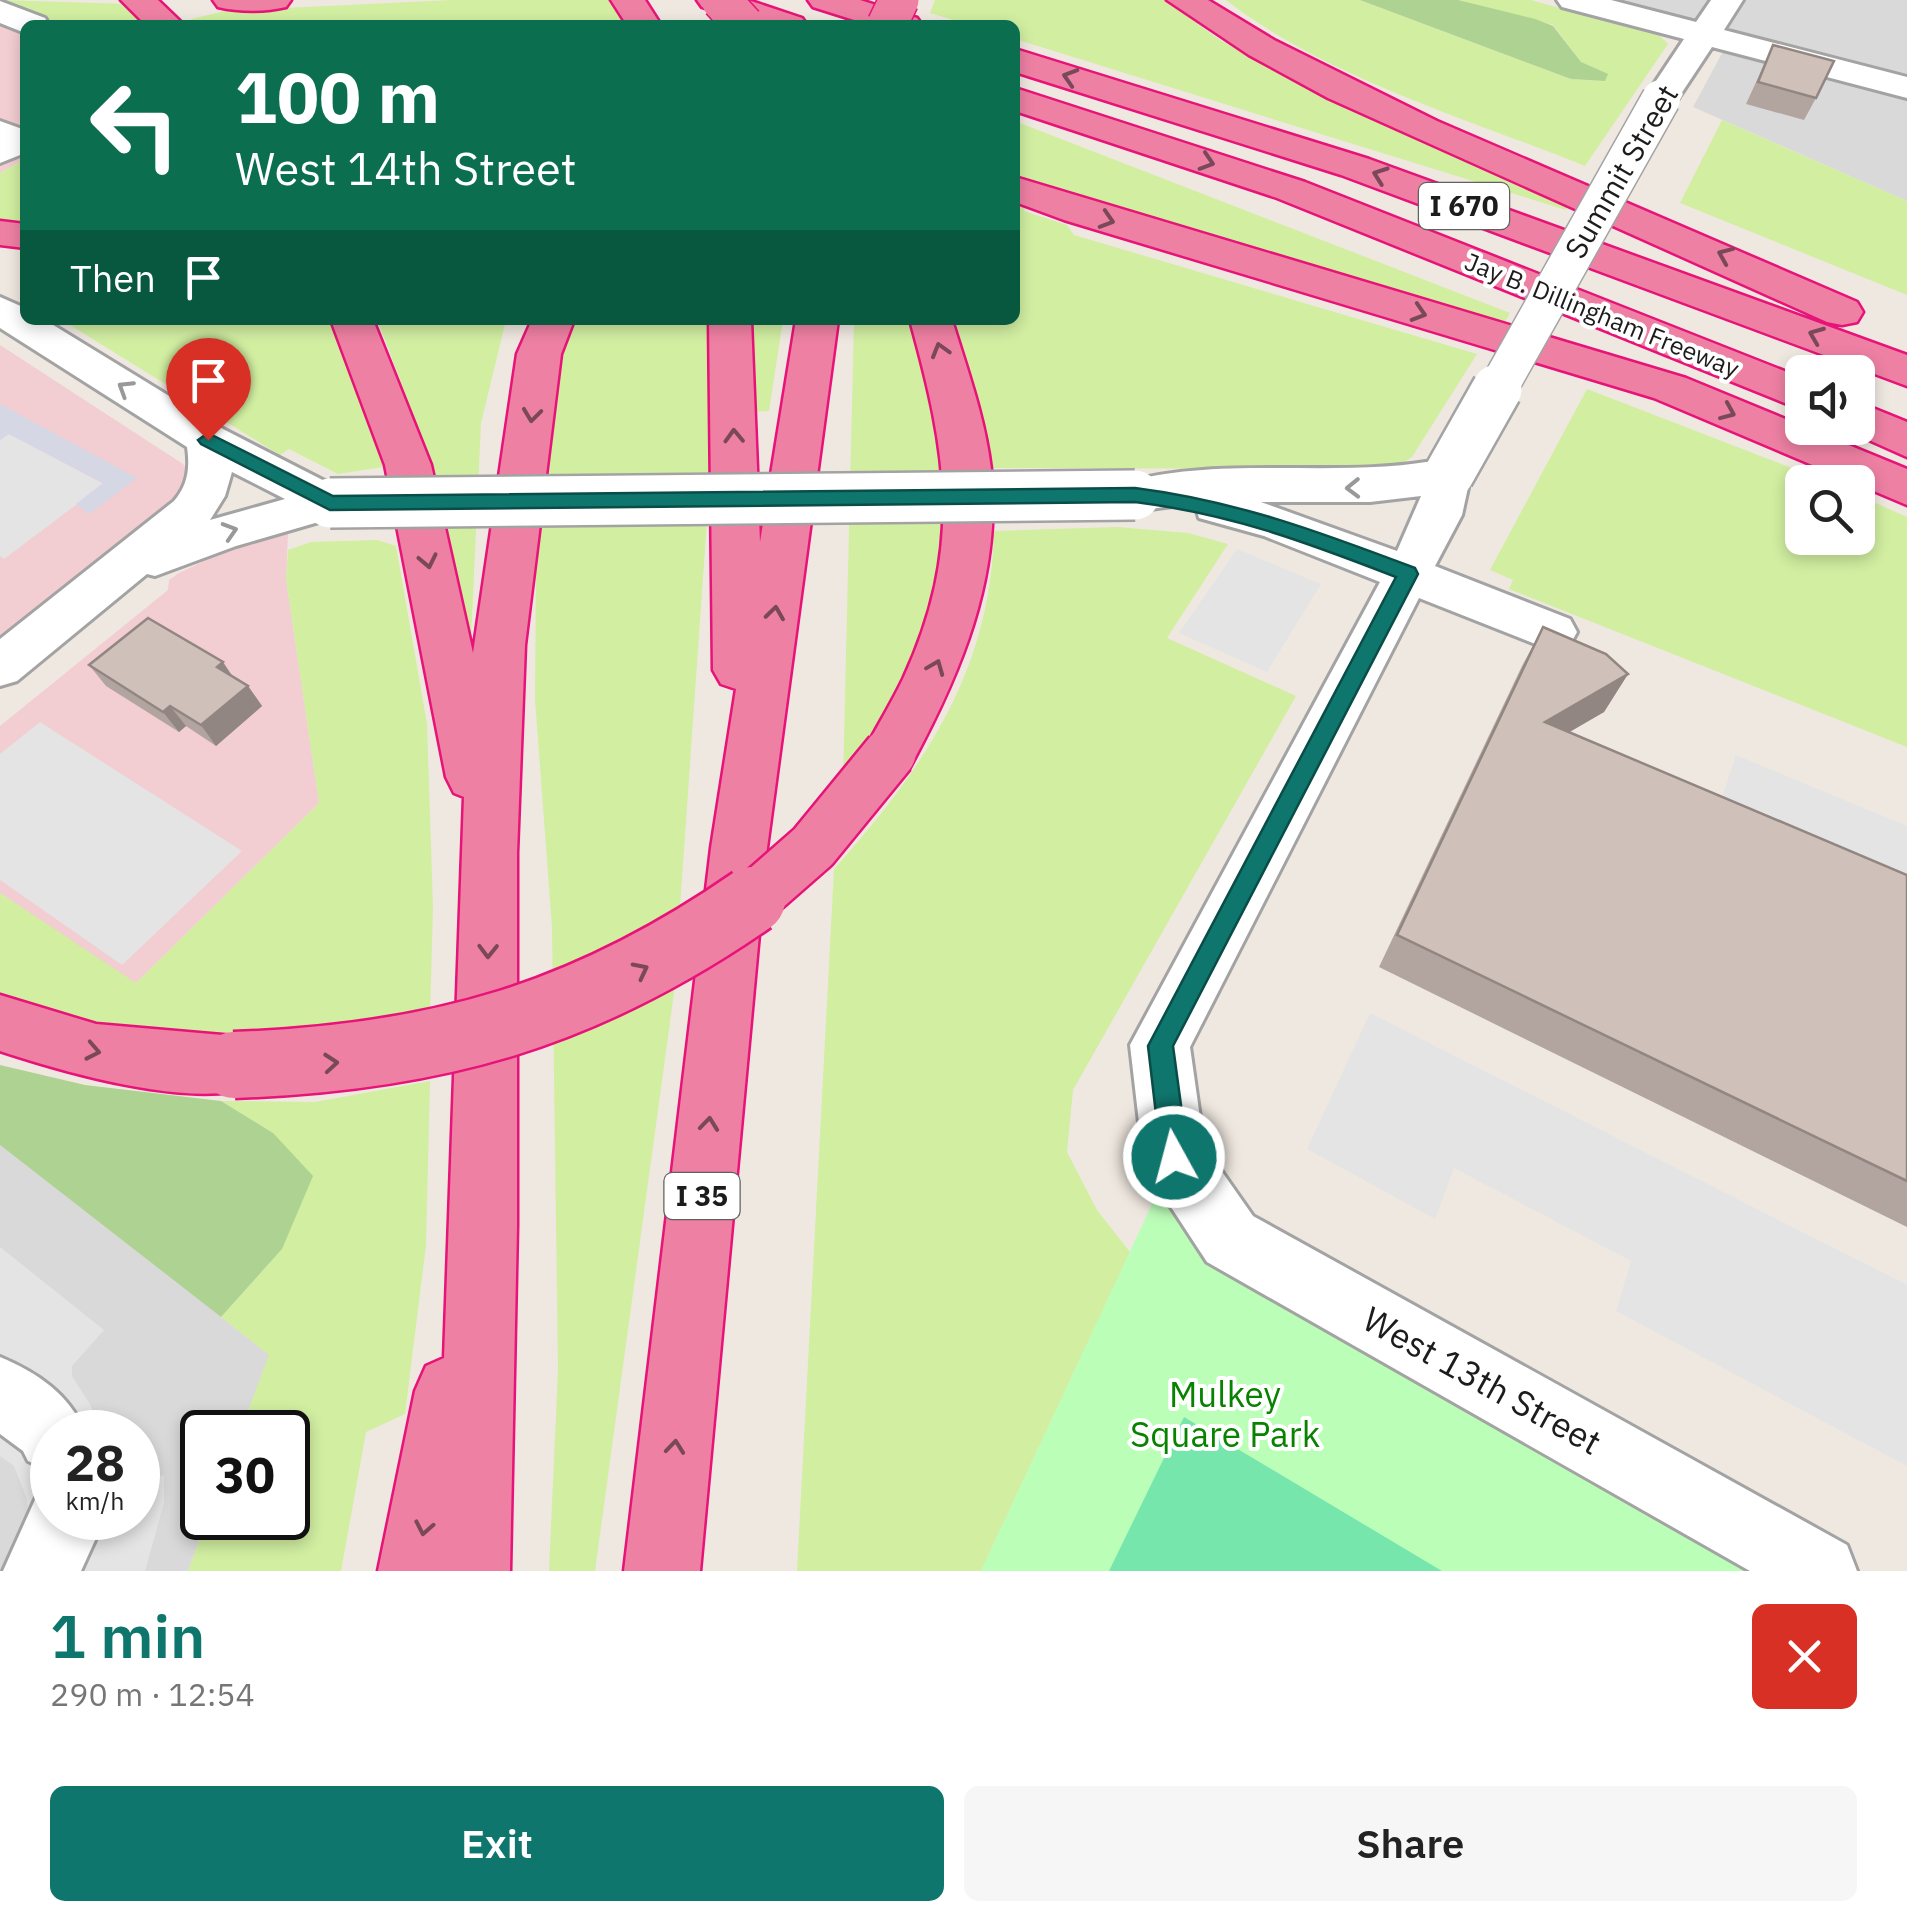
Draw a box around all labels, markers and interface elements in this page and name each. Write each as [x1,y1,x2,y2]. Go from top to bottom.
text: 100 m [235,51,440,142]
icon: left [70,60,200,190]
one-way arrow [1062,68,1079,89]
street label: Summit Street [1555,77,1686,265]
text: West 14th Street [235,139,577,197]
one-way arrow [1198,151,1215,171]
one-way arrow [1372,166,1389,187]
road number: I 670 [1419,183,1509,229]
one-way arrow [1098,208,1115,229]
street label: Jay B. Dillingham Freeway [1460,244,1745,385]
one-way arrow [1718,247,1736,267]
icon: arrive [176,250,231,305]
text: Then [70,253,156,302]
one-way arrow [1409,301,1426,322]
one-way arrow [1809,326,1826,346]
pin [166,338,251,441]
one-way arrow [930,341,951,359]
icon: arrive [181,353,236,408]
map controls [1785,355,1875,555]
button: sound [1785,355,1875,445]
one-way arrow [118,381,136,400]
one-way arrow [1718,400,1736,420]
one-way arrow [522,407,543,423]
one-way arrow [724,427,745,443]
button: search [1785,465,1875,555]
one-way arrow [1345,478,1361,499]
one-way arrow [221,522,238,543]
one-way arrow [417,552,438,569]
one-way arrow [763,605,784,622]
one-way arrow [924,659,944,677]
one-way arrow [477,944,499,959]
one-way arrow [631,962,649,982]
one-way arrow [84,1040,101,1061]
one-way arrow [324,1052,340,1074]
position arrow [1122,1105,1226,1209]
one-way arrow [698,1115,720,1131]
road number: I 35 [664,1173,740,1219]
street label: West 13th Street [1355,1296,1610,1465]
park label: Mulkey Square Park [1130,1371,1320,1457]
speed limit sign: 30 [180,1410,310,1540]
text: 28 [65,1430,125,1495]
one-way arrow [664,1439,685,1455]
text: km/h [66,1484,124,1517]
one-way arrow [415,1519,436,1536]
text: 1 min [50,1596,205,1675]
button: close [1752,1604,1857,1709]
text: 290 m · 12:54 [50,1673,255,1715]
button: Exit [50,1786,944,1901]
button: Share [964,1786,1857,1901]

